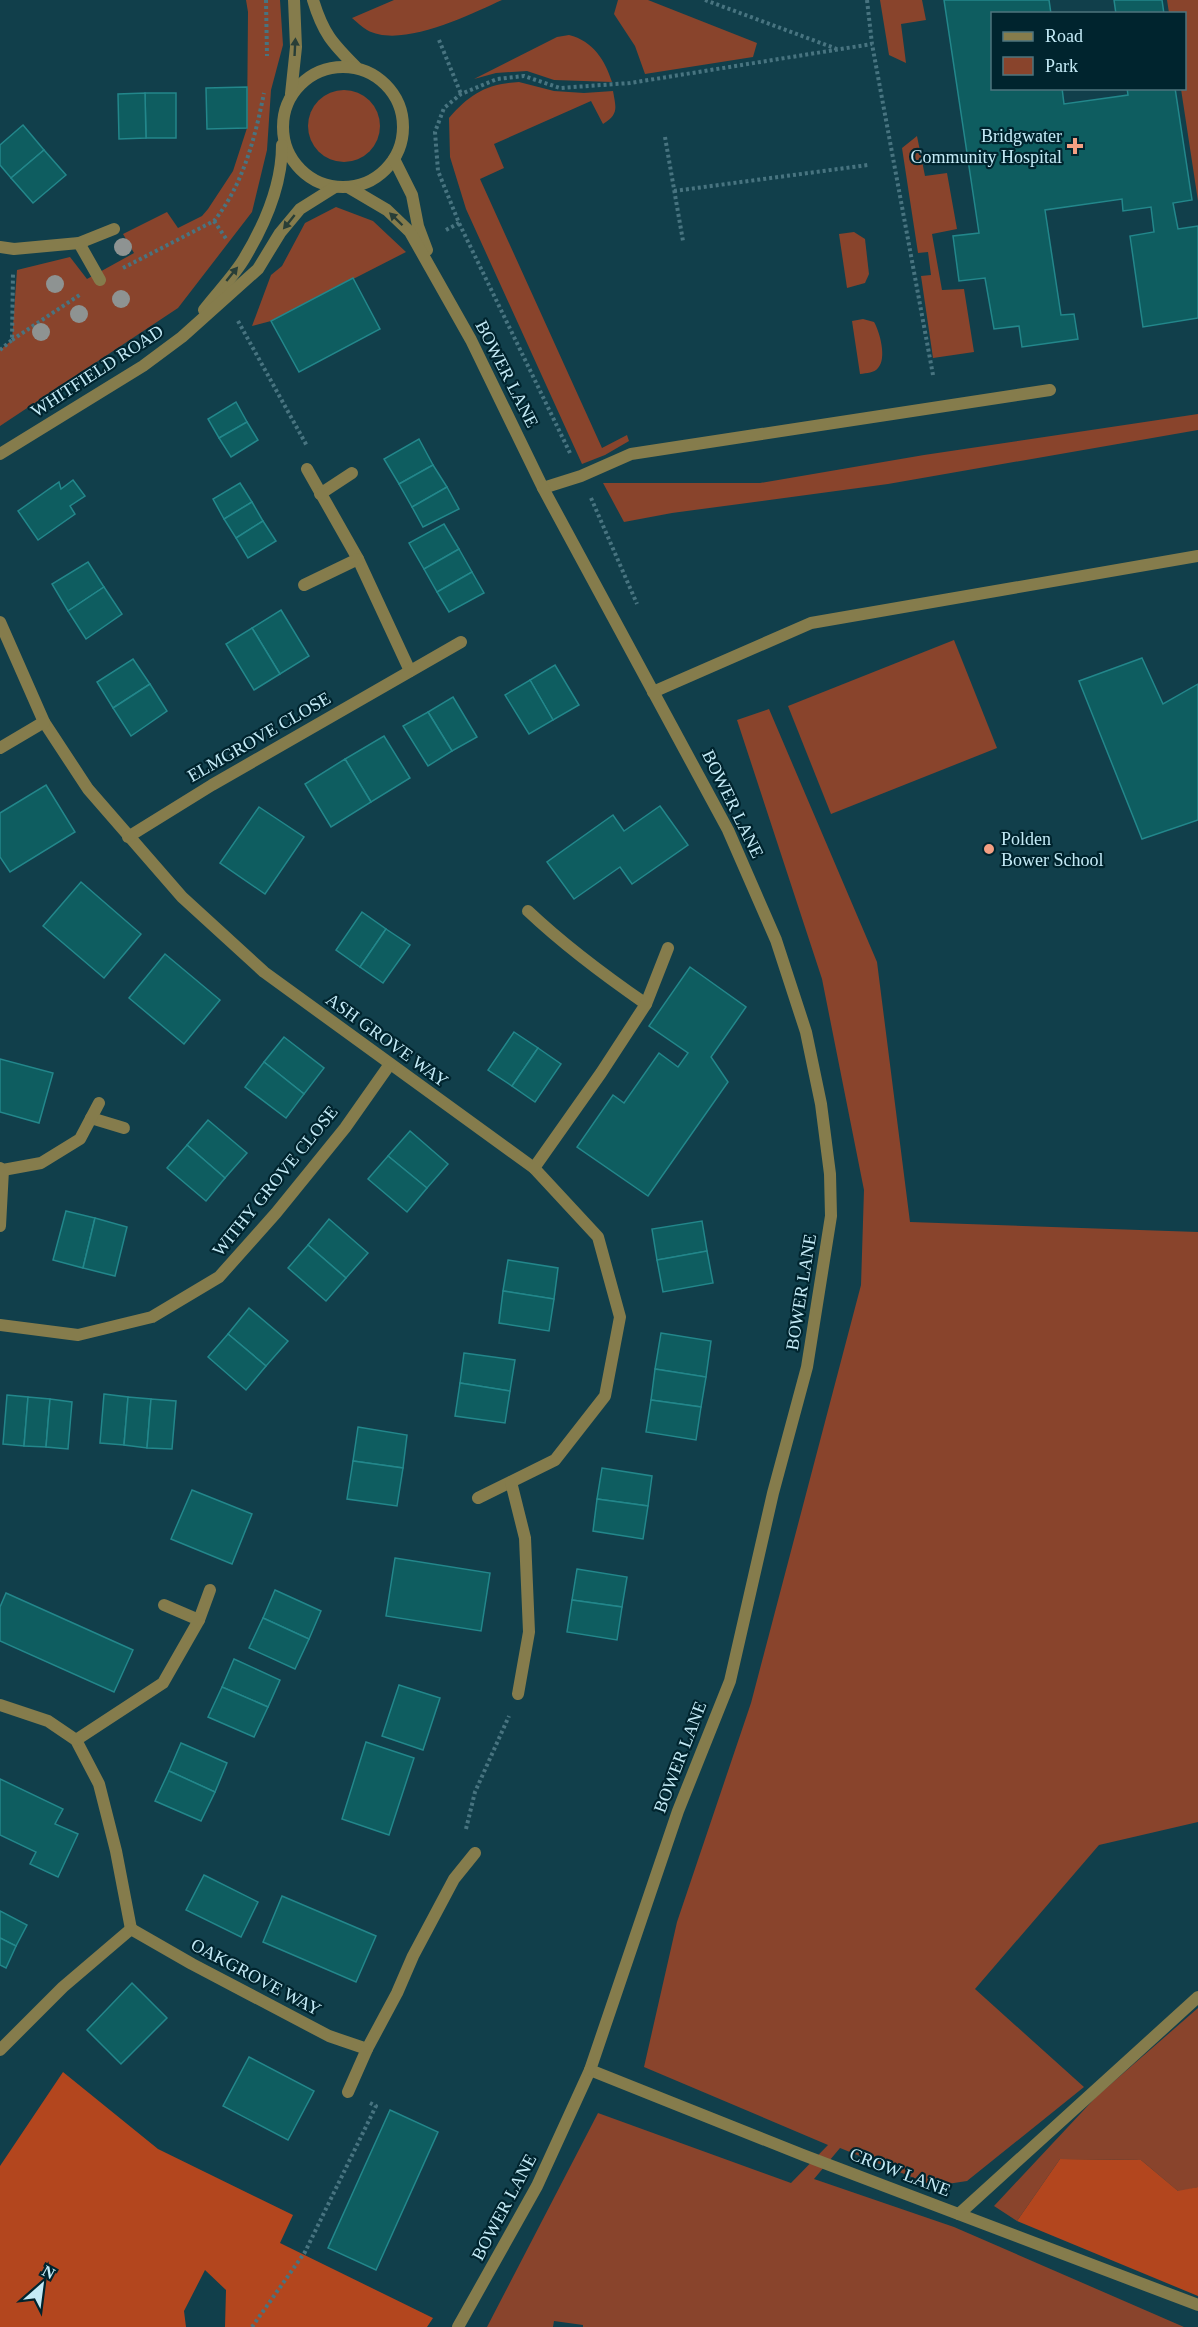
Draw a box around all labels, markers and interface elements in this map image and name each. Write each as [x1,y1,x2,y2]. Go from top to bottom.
legend [991,12,1186,90]
text: Road [1045,26,1083,46]
one-way arrow [291,37,300,56]
text: Park [1045,56,1078,76]
place label: Bridgwater Community Hospital [910,126,1062,167]
marker: Bridgwater Community Hospital [1066,137,1084,155]
one-way arrow [389,212,404,226]
one-way arrow [283,214,296,230]
one-way arrow [225,267,237,282]
street label: BOWER LANE [471,317,543,431]
street label: WHITFIELD ROAD [27,321,167,421]
street label: ELMGROVE CLOSE [184,688,334,786]
street label: BOWER LANE [698,747,768,861]
place label: Polden Bower School [1001,829,1104,870]
marker: Polden Bower School [982,842,996,856]
street label: ASH GROVE WAY [322,989,452,1091]
street label: WITHY GROVE CLOSE [208,1102,342,1260]
street label: BOWER LANE [782,1232,820,1352]
street label: BOWER LANE [650,1699,710,1815]
street label: OAKGROVE WAY [188,1934,324,2020]
street label: CROW LANE [847,2144,953,2200]
street label: BOWER LANE [468,2150,540,2264]
north arrow [12,2255,72,2315]
text: N [40,2262,58,2283]

